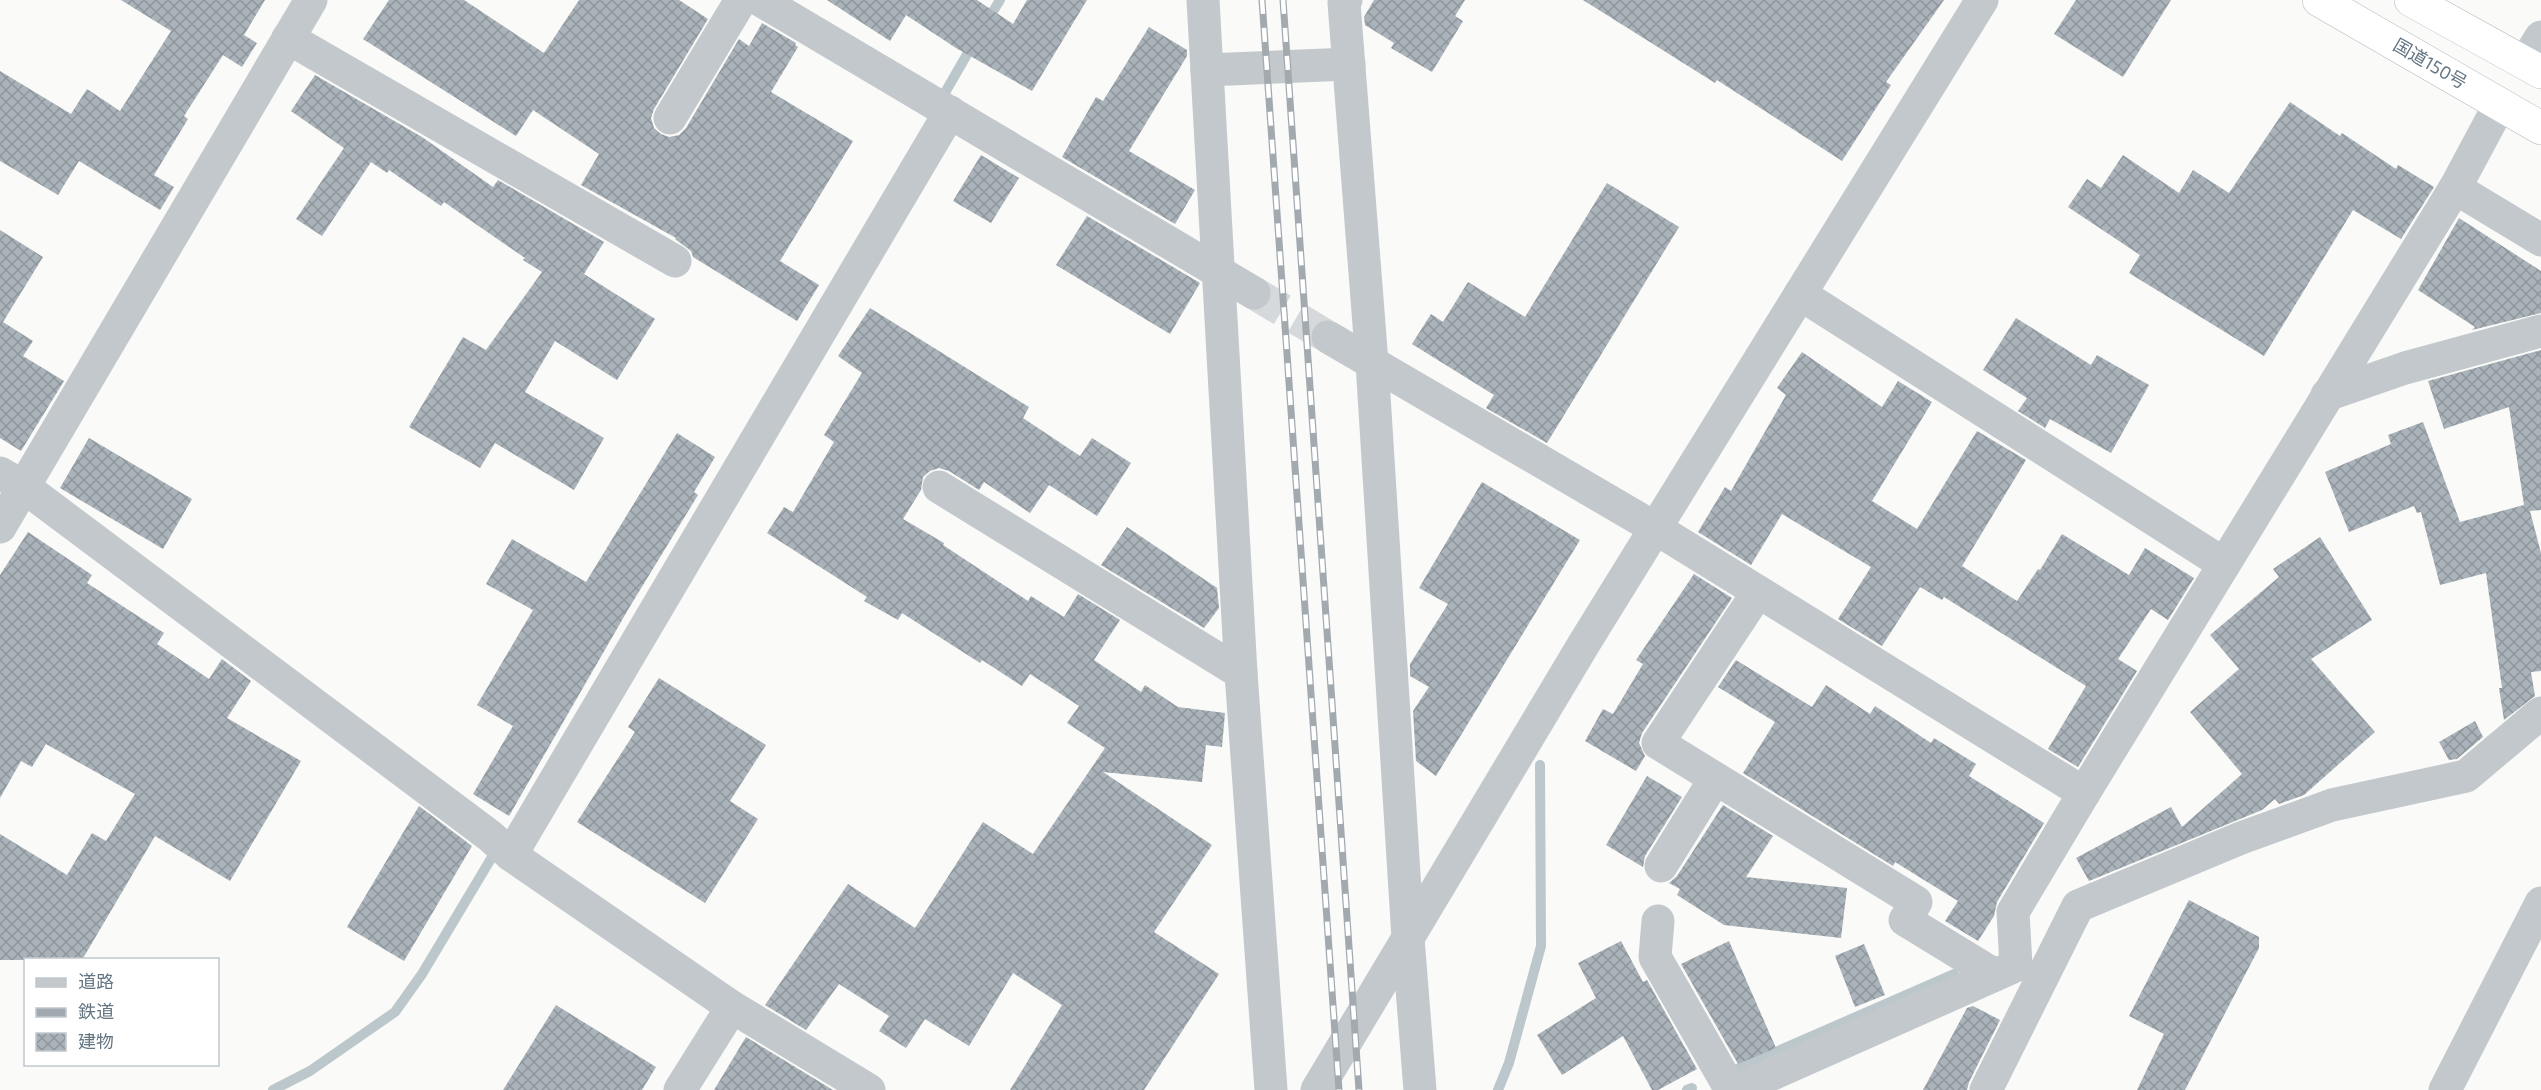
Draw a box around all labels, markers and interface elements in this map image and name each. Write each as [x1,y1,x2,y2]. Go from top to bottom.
street label: 国道150号 [2390,33,2471,93]
legend [24,958,219,1066]
text: 道路 [78,970,114,992]
text: 鉄道 [78,1000,114,1022]
text: 建物 [78,1030,114,1052]

